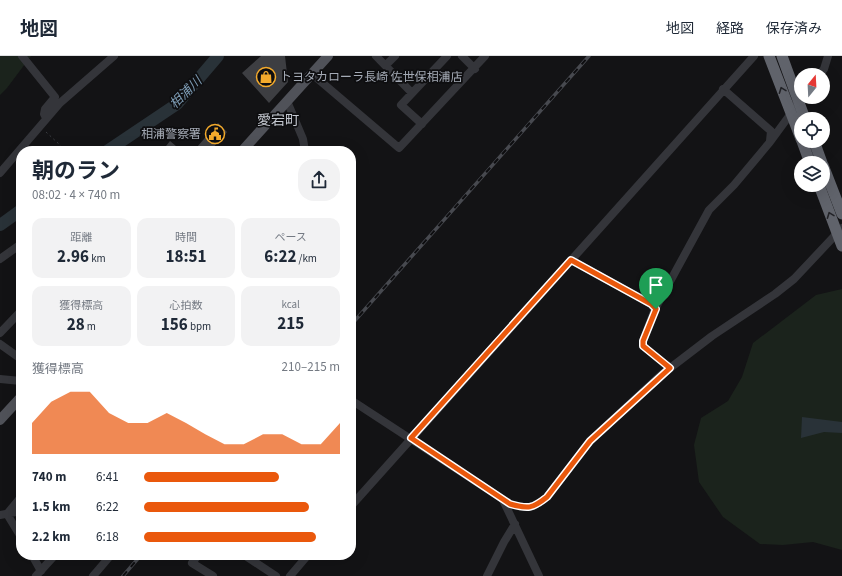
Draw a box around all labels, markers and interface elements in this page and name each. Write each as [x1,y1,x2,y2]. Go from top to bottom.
text: 地図 [20,16,58,43]
text: 地図 [666,19,694,39]
text: 経路 [716,19,744,39]
text: 保存済み [766,19,822,39]
shop icon: トヨタカローラ長崎 佐世保相浦店 [255,66,277,88]
north arrow [794,68,830,104]
map controls [794,68,830,192]
place label: トヨタカローラ長崎 佐世保相浦店 [280,69,462,86]
water label: 相浦川 [166,71,207,113]
one-way arrow [778,86,786,93]
district label: 愛宕町 [257,111,299,131]
button: locate [794,112,830,148]
public building icon: 相浦警察署 [204,123,226,145]
place label: 相浦警察署 [141,126,201,143]
text: 朝のラン [32,155,120,187]
button: layers [794,156,830,192]
button: share [298,159,340,201]
text: 08:02 · 4 × 740 m [32,186,120,204]
one-way arrow [827,212,835,219]
text: 距離 [70,230,92,245]
text: 時間 [175,230,197,245]
text: ペース [274,230,307,245]
text: 2.96 [57,245,89,269]
text: 18:51 [165,245,207,269]
text: 6:22 [264,245,296,269]
text: km [89,251,106,266]
text: /km [296,251,317,266]
pin [639,268,673,309]
icon: arrive [645,274,667,296]
text: kcal [281,297,300,312]
text: 獲得標高 [59,298,103,313]
text: 心拍数 [169,298,202,313]
text: 215 [277,312,304,336]
text: 28 [67,313,85,337]
text: 156 [161,313,188,337]
text: m [85,319,96,334]
text: bpm [188,319,211,334]
text: 210–215 m [282,358,340,376]
text: 獲得標高 [32,360,84,378]
text: 740 m [32,468,66,486]
text: 6:41 [96,468,119,486]
text: 1.5 km [32,498,71,516]
text: 6:22 [96,498,119,516]
text: 2.2 km [32,528,71,546]
text: 6:18 [96,528,119,546]

